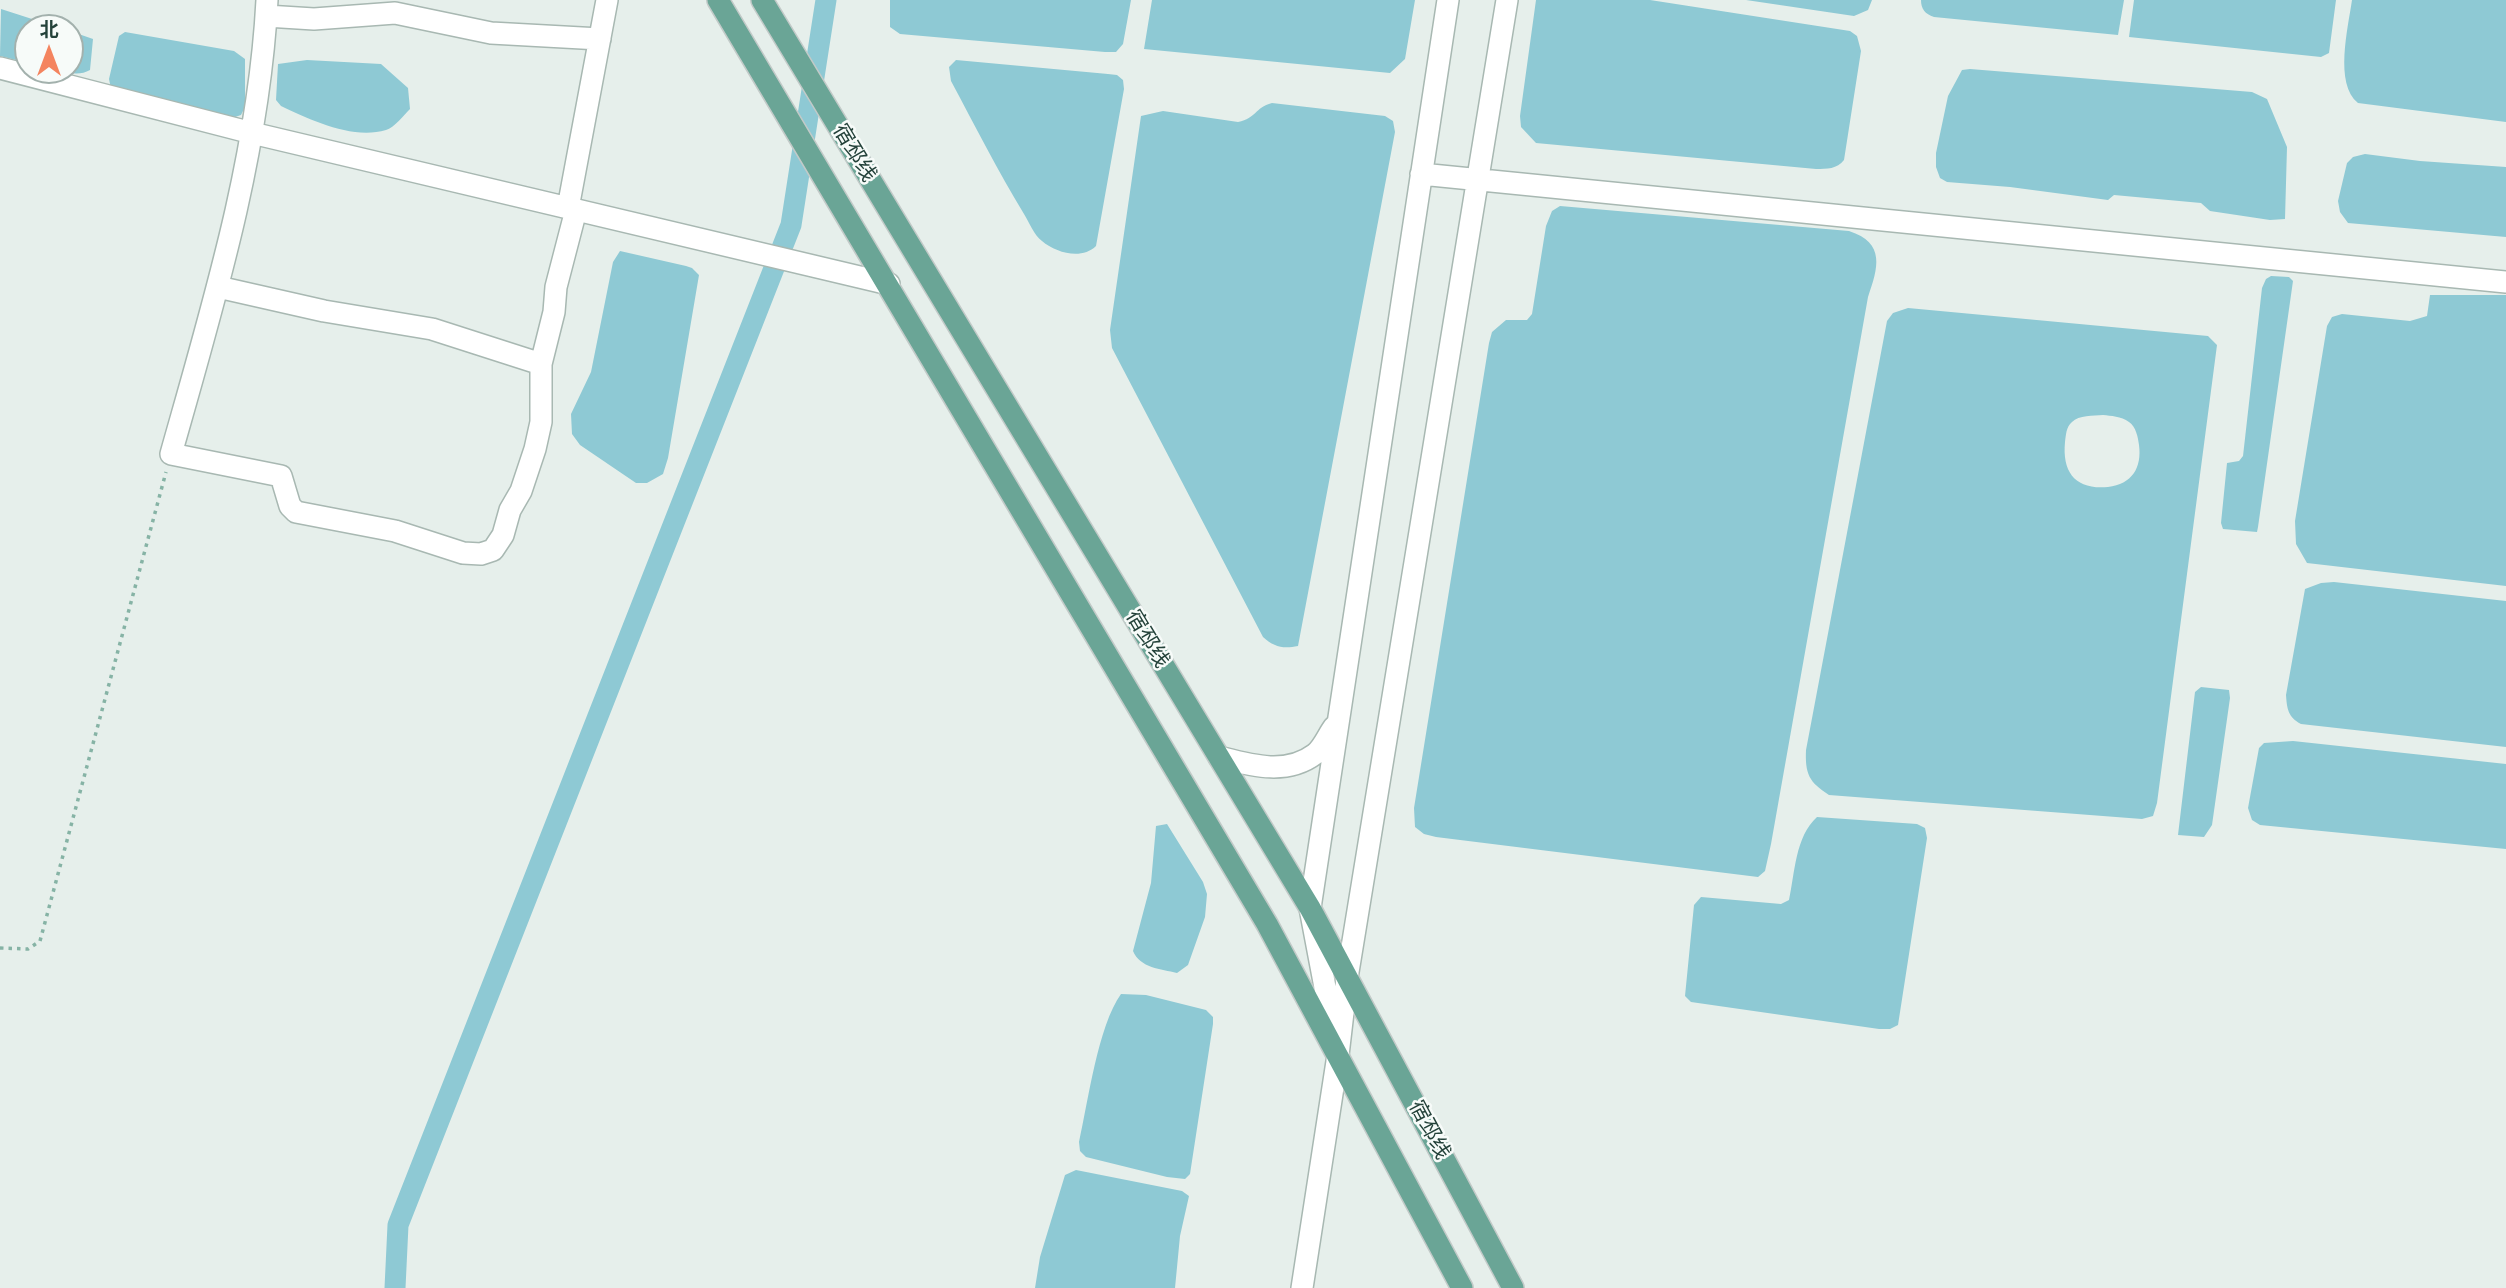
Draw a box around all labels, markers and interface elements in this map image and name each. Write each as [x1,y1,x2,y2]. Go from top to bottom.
north arrow [14,14,84,84]
text: 北 [39,18,59,41]
street label: 宿邳线 [827,120,881,186]
street label: 宿邳线 [1120,606,1174,672]
street label: 宿邳线 [1403,1096,1455,1164]

